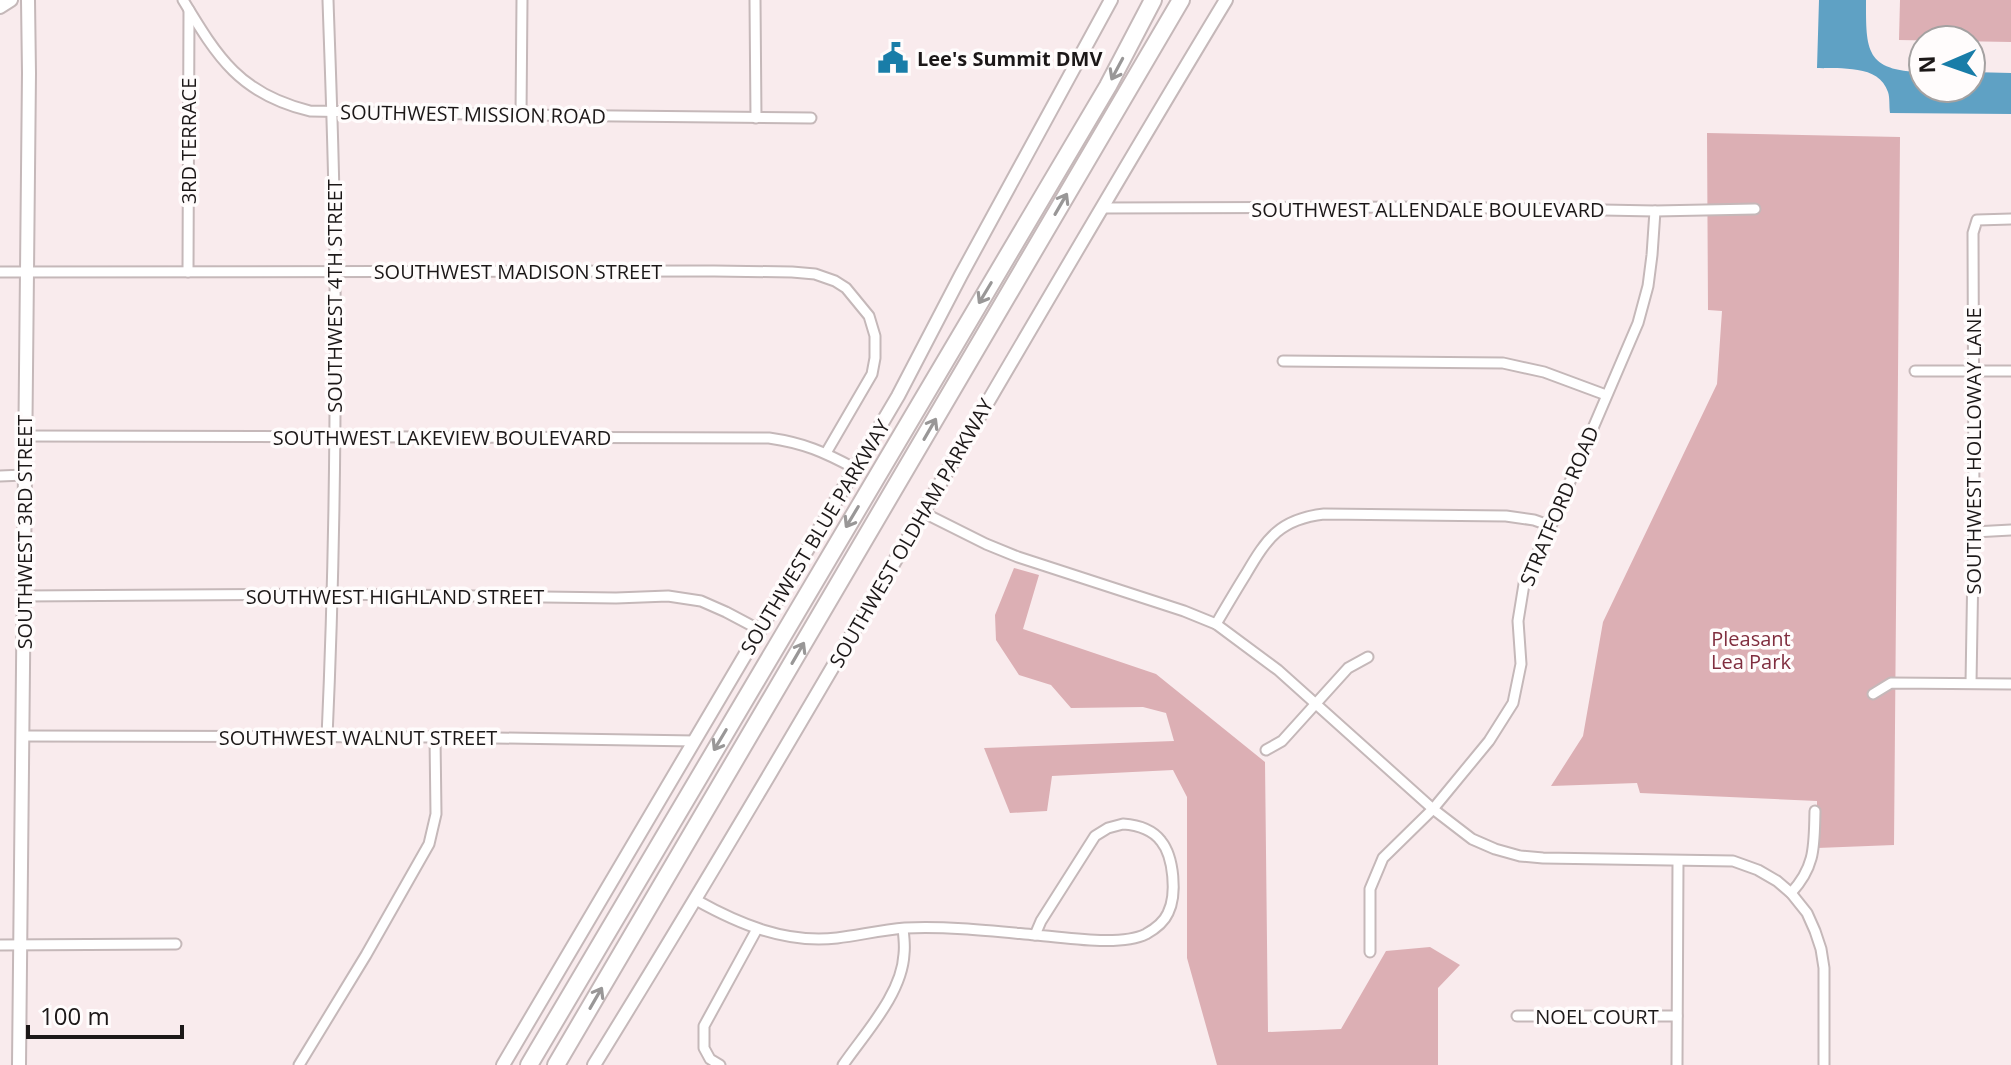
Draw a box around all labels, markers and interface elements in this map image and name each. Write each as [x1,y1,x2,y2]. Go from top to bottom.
north arrow [1907,24,1987,104]
public building icon: Lee's Summit DMV [876,41,910,75]
place label: Lee's Summit DMV [917,45,1102,72]
text: N [1911,55,1941,74]
one-way arrow [1108,57,1124,80]
street label: 3RD TERRACE [175,78,202,204]
street label: SOUTHWEST MISSION ROAD [340,98,606,130]
street label: SOUTHWEST 4TH STREET [321,179,348,413]
one-way arrow [1053,193,1069,216]
street label: SOUTHWEST ALLENDALE BOULEVARD [1251,196,1605,223]
street label: SOUTHWEST MADISON STREET [374,258,662,285]
one-way arrow [977,281,993,304]
street label: SOUTHWEST HOLLOWAY LANE [1960,307,1987,595]
street label: SOUTHWEST OLDHAM PARKWAY [823,393,1000,672]
street label: SOUTHWEST BLUE PARKWAY [734,414,896,659]
street label: SOUTHWEST 3RD STREET [11,415,38,649]
one-way arrow [923,417,938,441]
street label: STRATFORD ROAD [1513,422,1605,590]
street label: SOUTHWEST LAKEVIEW BOULEVARD [273,424,611,451]
one-way arrow [844,505,860,528]
street label: SOUTHWEST HIGHLAND STREET [246,583,544,610]
park label: Pleasant Lea Park [1711,625,1791,675]
one-way arrow [790,642,806,665]
street label: SOUTHWEST WALNUT STREET [219,724,497,751]
one-way arrow [711,728,727,751]
one-way arrow [588,987,604,1010]
scale bar [28,989,182,1039]
text: 100 m [40,999,110,1032]
street label: NOEL COURT [1535,1003,1659,1030]

